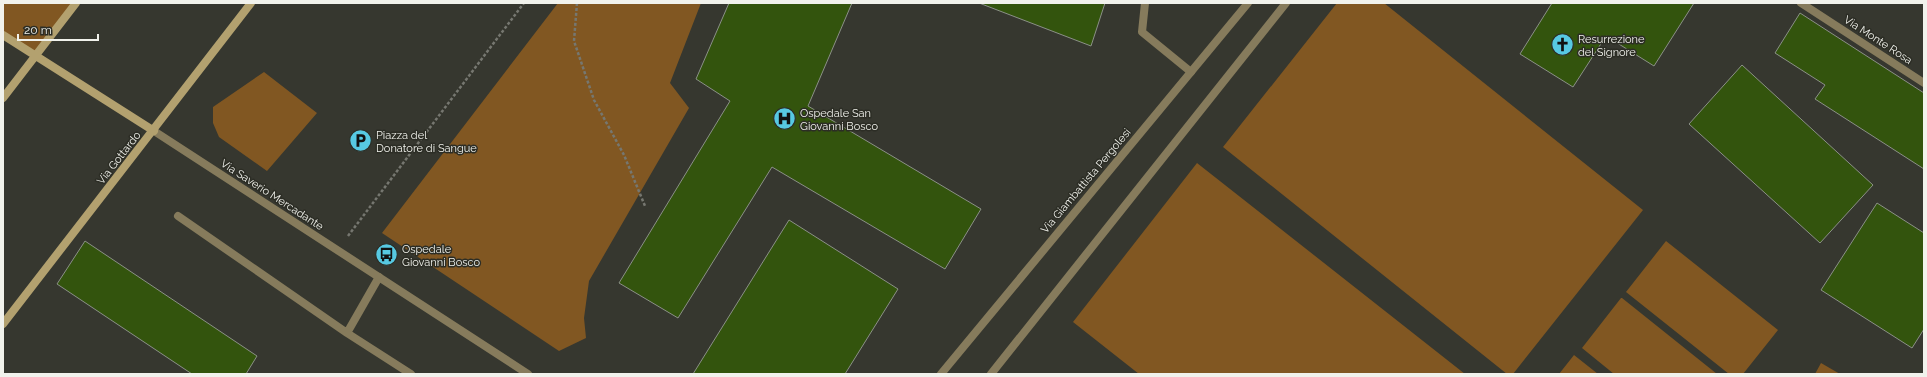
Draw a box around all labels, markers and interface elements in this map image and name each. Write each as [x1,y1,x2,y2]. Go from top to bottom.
street label: Via Monte Rosa [1841,13,1915,67]
scale bar [18,16,98,42]
text: 20 m [24,23,52,37]
church icon: Resurrezione del Signore [1550,32,1576,58]
place label: Resurrezione del Signore [1578,33,1645,59]
hospital icon: Ospedale San Giovanni Bosco [771,106,797,132]
place label: Ospedale San Giovanni Bosco [800,107,879,133]
street label: Via Giambattista Pergolesi [1038,126,1134,236]
parking icon: Piazza del Donatore di Sangue [348,128,374,154]
street label: Via Gottardo [94,129,144,187]
place label: Piazza del Donatore di Sangue [376,129,477,155]
street label: Via Saverio Mercadante [218,157,326,233]
bus stop icon: Ospedale Giovanni Bosco [373,242,399,268]
place label: Ospedale Giovanni Bosco [402,243,481,269]

